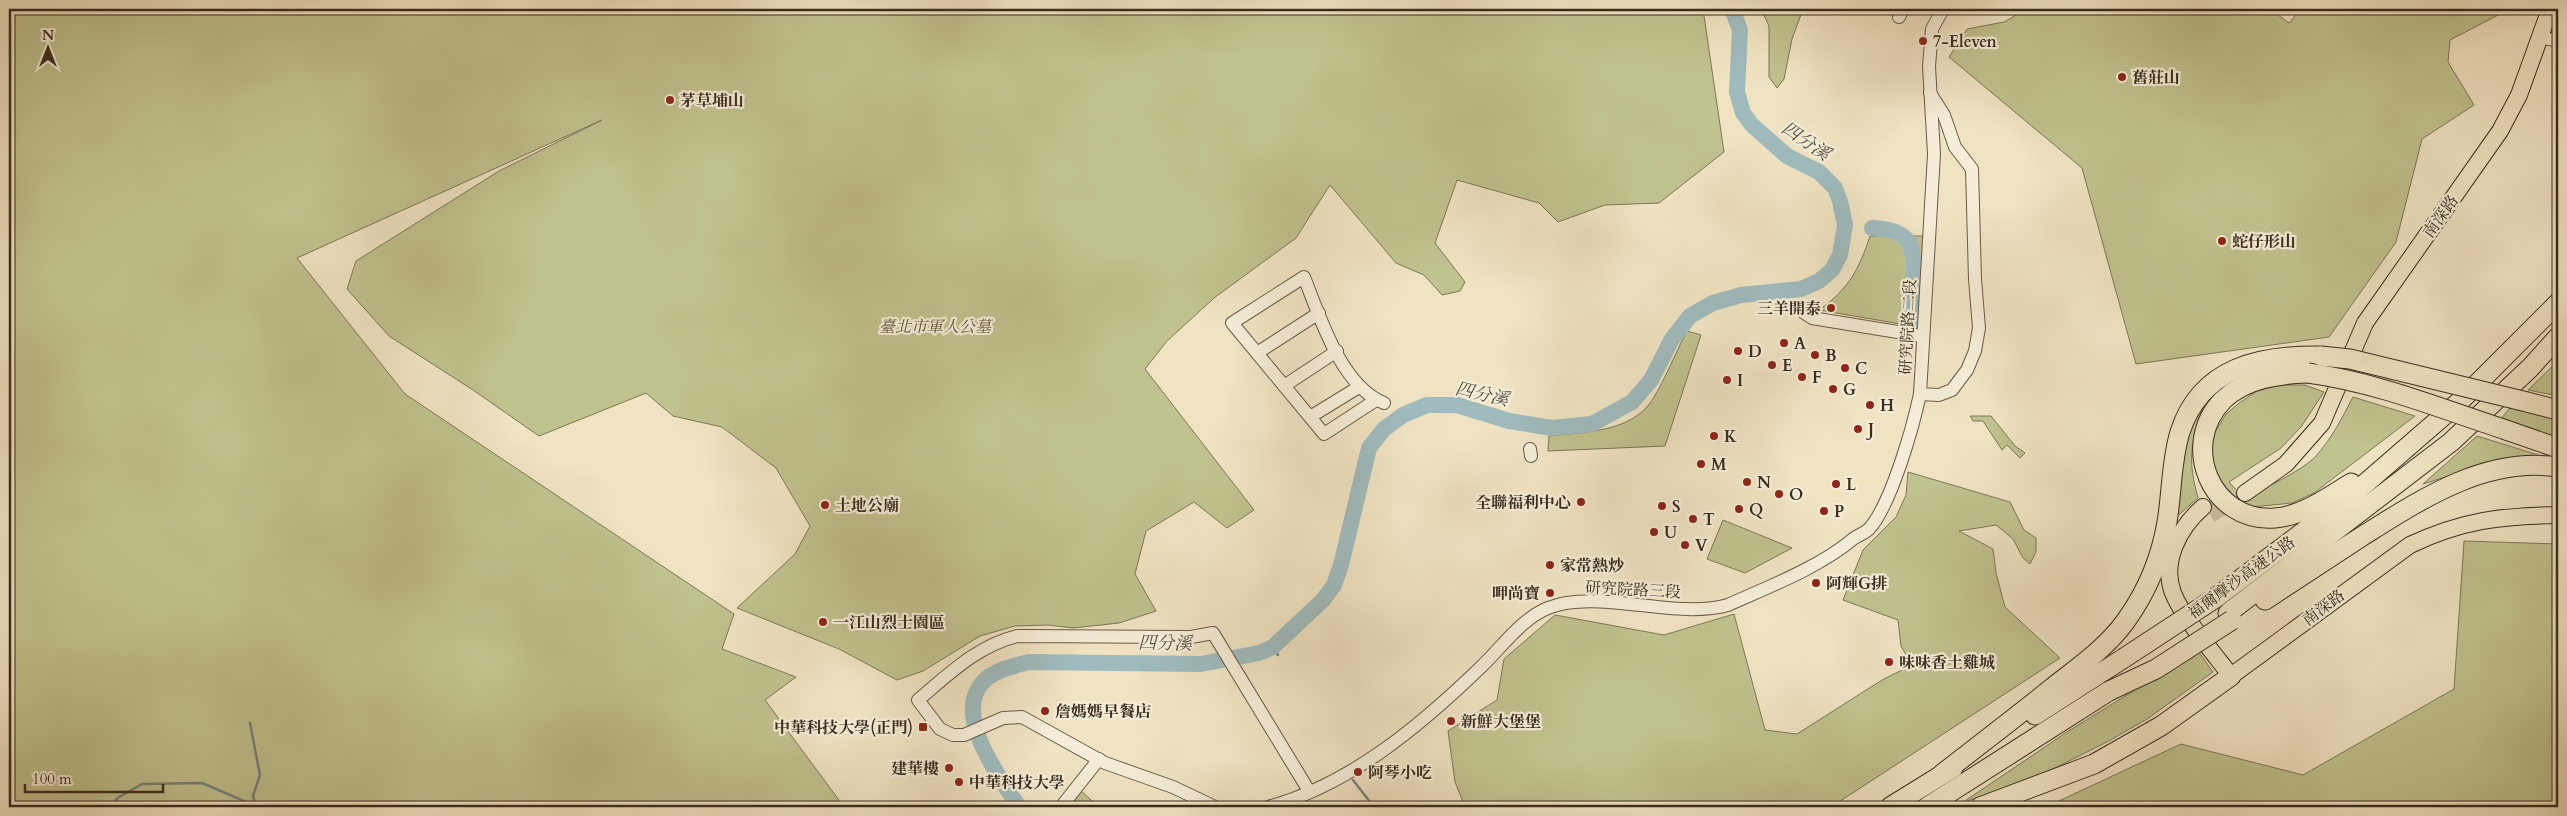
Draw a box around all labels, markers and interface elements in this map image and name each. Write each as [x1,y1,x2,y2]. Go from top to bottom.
north arrow [22,22,72,72]
text: N [42,26,54,45]
place label: 7-Eleven [1933,31,1997,53]
marker: 7-Eleven [1917,35,1929,47]
place label: 舊莊山 [2132,67,2180,89]
marker: 舊莊山 [2116,71,2128,83]
place label: 茅草埔山 [680,90,744,112]
marker: 茅草埔山 [664,94,676,106]
water label: 四分溪 [1776,116,1837,168]
street label: 南深路 [2418,191,2464,242]
place label: 蛇仔形山 [2232,231,2296,253]
marker: 蛇仔形山 [2216,235,2228,247]
street label: 研究院路二段 [1895,279,1921,376]
place label: 三羊開泰 [1757,298,1821,320]
marker: 三羊開泰 [1825,302,1837,314]
park label: 臺北市軍人公墓 [879,316,994,338]
place label: A [1794,333,1806,355]
marker: A [1778,337,1790,349]
place label: D [1748,341,1762,363]
marker: D [1732,345,1744,357]
place label: B [1825,345,1837,367]
marker: B [1809,349,1821,361]
place label: E [1782,355,1792,377]
place label: C [1855,358,1867,380]
marker: E [1766,359,1778,371]
marker: C [1839,362,1851,374]
place label: F [1812,367,1821,389]
place label: I [1737,370,1743,392]
marker: F [1796,371,1808,383]
marker: I [1721,374,1733,386]
water label: 四分溪 [1453,376,1513,413]
place label: G [1843,379,1856,401]
marker: G [1827,383,1839,395]
place label: H [1880,395,1894,417]
marker: H [1864,399,1876,411]
place label: J [1866,419,1874,441]
marker: J [1852,423,1864,435]
place label: K [1724,426,1737,448]
marker: K [1708,430,1720,442]
place label: M [1711,454,1727,476]
marker: M [1695,458,1707,470]
place label: N [1757,472,1771,494]
place label: L [1846,474,1857,496]
marker: N [1741,476,1753,488]
marker: L [1830,478,1842,490]
place label: O [1789,484,1803,506]
marker: O [1773,488,1785,500]
place label: 全聯福利中心 [1475,492,1571,514]
place label: 土地公廟 [835,495,899,517]
marker: 全聯福利中心 [1575,496,1587,508]
place label: S [1672,496,1681,518]
marker: 土地公廟 [819,499,831,511]
place label: Q [1749,499,1763,521]
marker: S [1656,500,1668,512]
place label: P [1834,501,1844,523]
marker: Q [1733,503,1745,515]
marker: P [1818,505,1830,517]
place label: T [1703,509,1715,531]
marker: T [1687,513,1699,525]
place label: U [1664,522,1677,544]
marker: U [1648,526,1660,538]
street label: 福爾摩沙高速公路 [2183,531,2300,624]
place label: V [1695,535,1708,557]
marker: V [1679,539,1691,551]
place label: 家常熱炒 [1560,555,1624,577]
marker: 家常熱炒 [1544,559,1556,571]
place label: 阿輝G排 [1826,573,1887,595]
street label: 研究院路三段 [1584,577,1681,603]
marker: 阿輝G排 [1810,577,1822,589]
place label: 呷尚寶 [1492,583,1540,605]
street label: 南深路 [2298,585,2349,631]
marker: 呷尚寶 [1544,587,1556,599]
place label: 一江山烈士園區 [833,612,945,634]
marker: 一江山烈士園區 [817,616,829,628]
water label: 四分溪 [1138,631,1194,657]
place label: 味味香土雞城 [1899,652,1995,674]
marker: 味味香土雞城 [1883,656,1895,668]
place label: 詹媽媽早餐店 [1055,701,1151,723]
marker: 詹媽媽早餐店 [1039,705,1051,717]
place label: 新鮮大堡堡 [1461,711,1541,733]
marker: 新鮮大堡堡 [1445,715,1457,727]
place label: 中華科技大學(正門) [774,717,913,739]
marker: 中華科技大學(正門) [917,721,929,733]
place label: 建華樓 [891,758,939,780]
scale bar [25,761,162,793]
marker: 建華樓 [943,762,955,774]
place label: 阿琴小吃 [1368,762,1432,784]
marker: 阿琴小吃 [1352,766,1364,778]
text: 100 m [32,769,72,789]
place label: 中華科技大學 [969,772,1065,794]
marker: 中華科技大學 [953,776,965,788]

